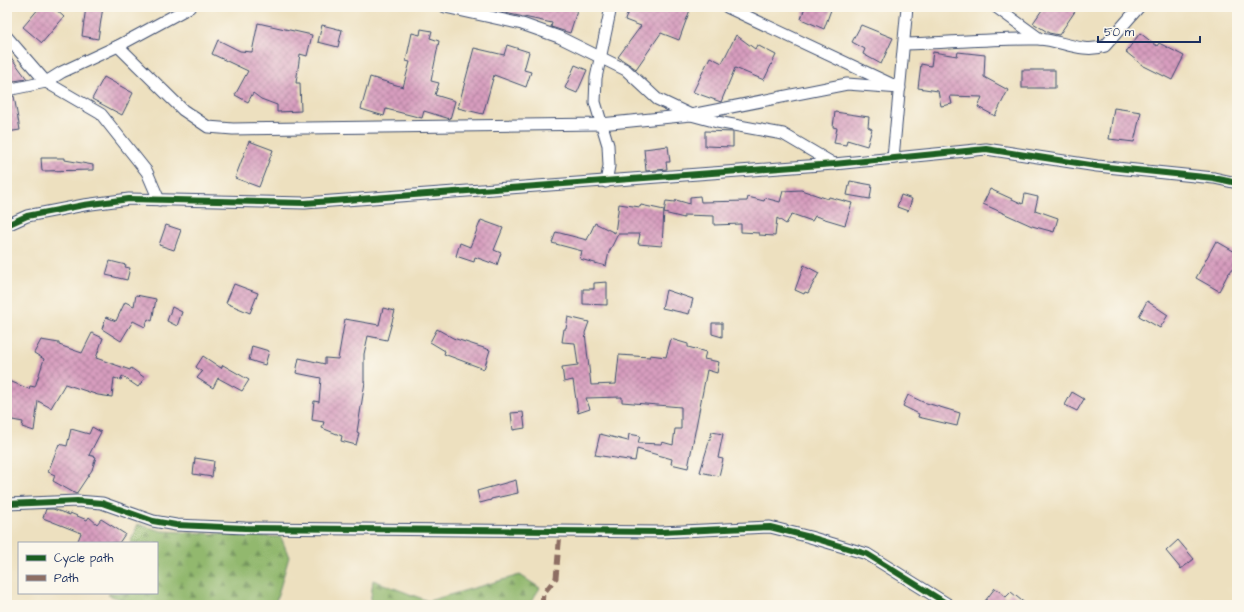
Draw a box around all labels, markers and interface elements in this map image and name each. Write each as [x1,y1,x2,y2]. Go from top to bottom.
scale bar [1098,18,1200,44]
text: 50 m [1104,24,1135,41]
legend [18,542,158,594]
text: Cycle path [54,550,113,568]
text: Path [54,570,79,587]

